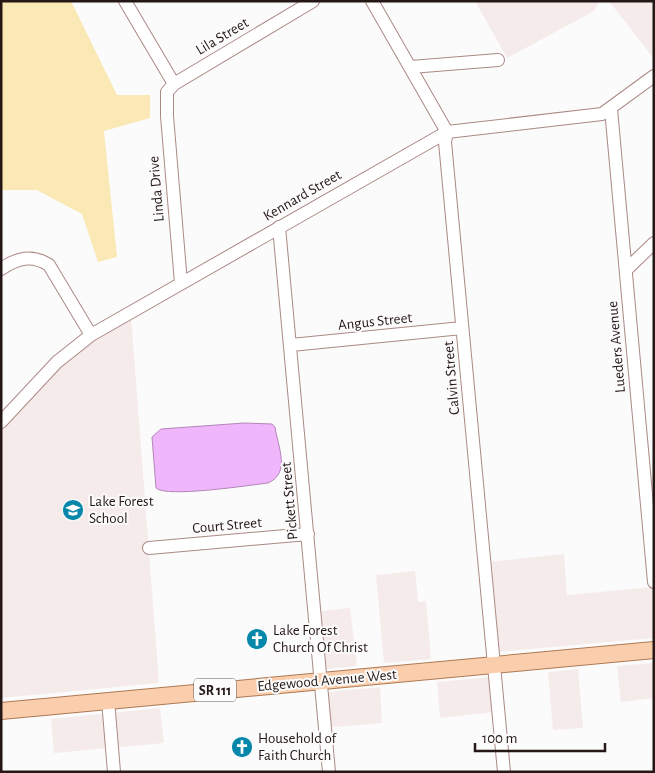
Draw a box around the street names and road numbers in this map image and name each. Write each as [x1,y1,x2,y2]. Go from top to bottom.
street label: Lila Street [193,15,251,58]
street label: Linda Drive [146,155,167,222]
street label: Kennard Street [261,167,344,224]
street label: Lueders Avenue [605,300,628,393]
street label: Angus Street [337,310,413,333]
street label: Calvin Street [441,340,462,415]
street label: Pickett Street [279,461,300,541]
street label: Court Street [192,515,263,536]
street label: Edgewood Avenue West [257,667,398,694]
road number: SR 111 [194,678,236,702]

